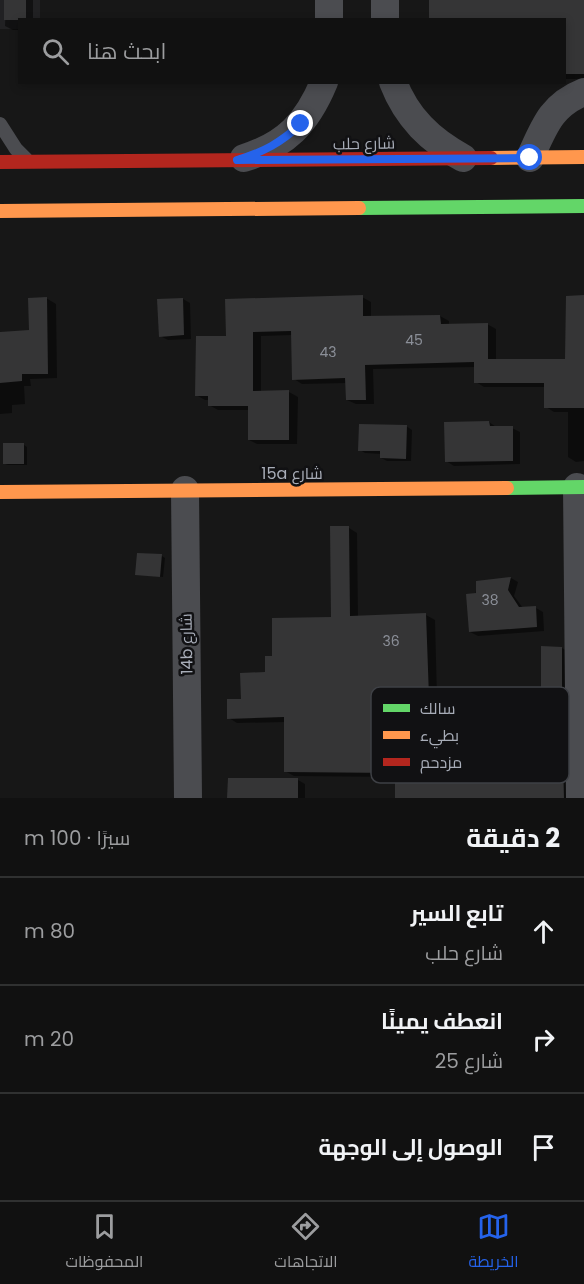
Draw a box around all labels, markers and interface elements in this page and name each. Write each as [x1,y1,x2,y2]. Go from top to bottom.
search box [18,18,566,84]
icon: search [39,35,72,68]
text: ابحث هنا [87,36,166,67]
route end [287,110,313,136]
street label: شارع حلب [333,131,395,156]
route start [516,144,542,170]
house number: 45 [405,330,423,350]
house number: 43 [319,342,337,362]
street label: 15a شارع [261,462,323,485]
house number: 38 [481,590,499,610]
street label: 14b شارع [174,613,199,675]
house number: 36 [382,631,400,651]
legend [371,687,569,783]
text: سالك [420,697,455,720]
text: بطيء [420,724,459,749]
text: مزدحم [420,751,462,774]
text: 2 دقيقة [466,820,560,856]
text: سيرًا · 100 m [24,824,130,852]
text: تابع السير [411,898,503,929]
icon: ahead [527,915,560,948]
text: 80 m [24,917,75,945]
text: شارع حلب [425,939,503,967]
text: انعطف يمينًا [381,1006,503,1037]
icon: right [527,1023,560,1056]
text: 20 m [24,1025,74,1053]
text: شارع 25 [435,1047,503,1075]
icon: arrive [527,1131,560,1164]
text: الوصول إلى الوجهة [318,1132,503,1163]
tab: المحفوظات [65,1210,143,1276]
tab: الاتجاهات [274,1210,338,1276]
tab: الخريطة [469,1210,519,1276]

